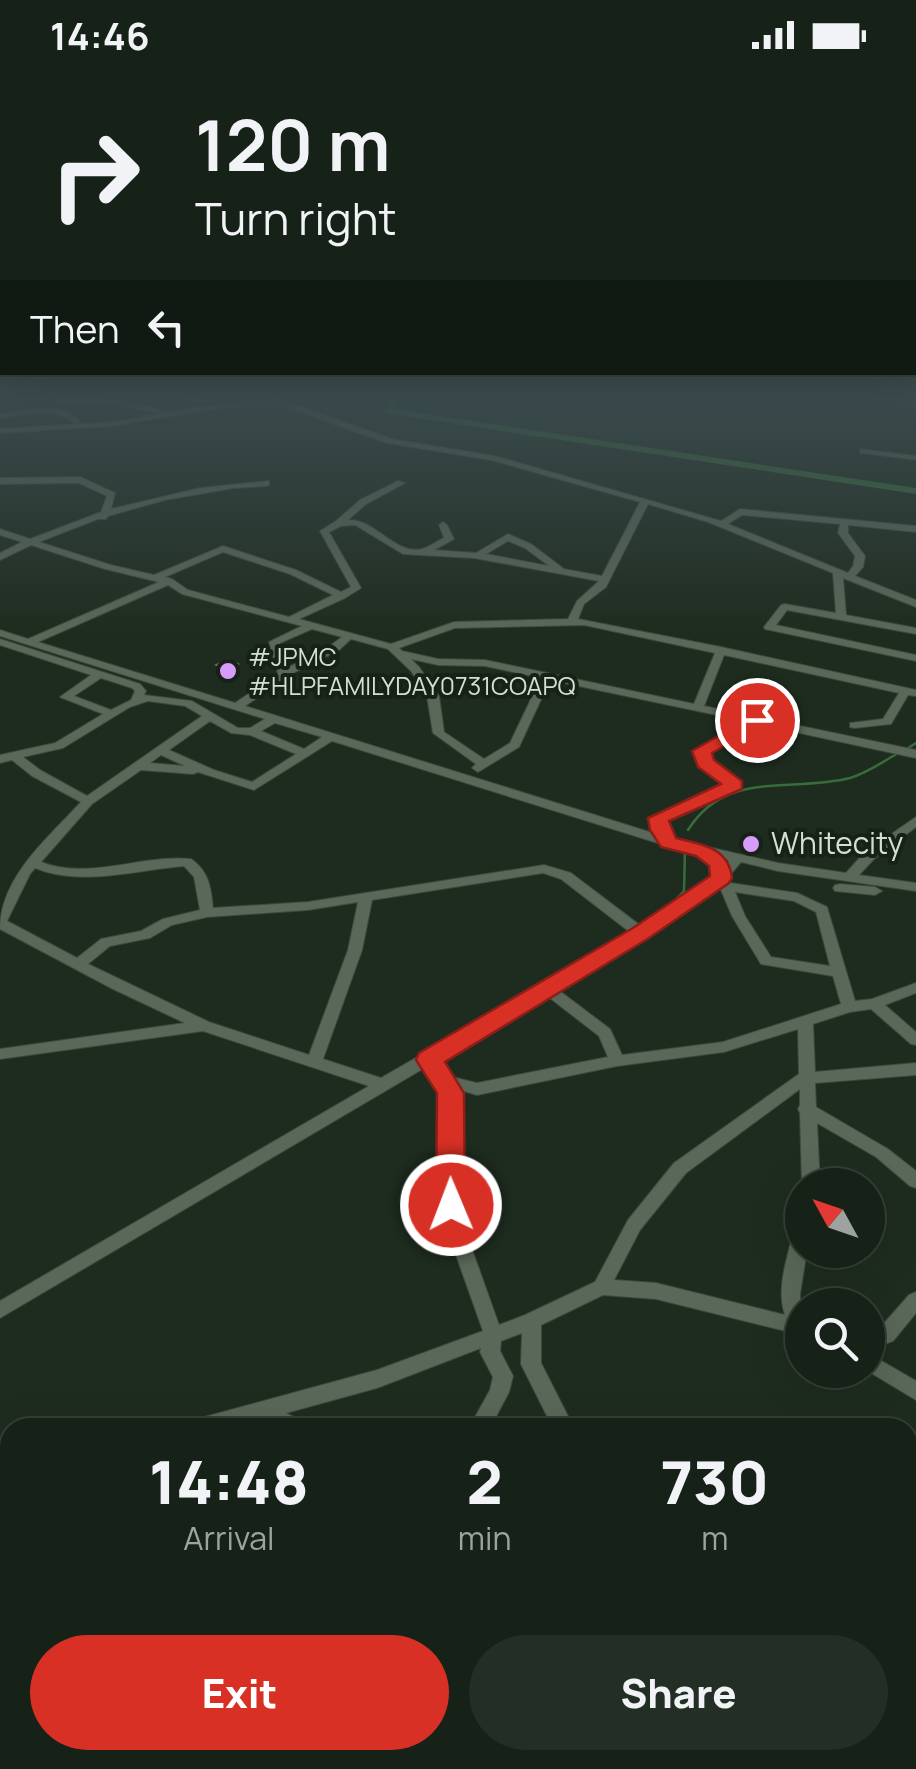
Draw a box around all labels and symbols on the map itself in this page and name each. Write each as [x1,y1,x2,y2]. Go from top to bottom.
place label: #JPMC #HLPFAMILYDAY0731COAPQ [248,639,576,703]
marker: #JPMC #HLPFAMILYDAY0731COAPQ [217,660,239,682]
pin [715,678,800,763]
place label: Whitecity [771,822,904,863]
marker: Whitecity [740,833,762,855]
position arrow [399,1153,503,1257]
north arrow [785,1168,885,1268]

